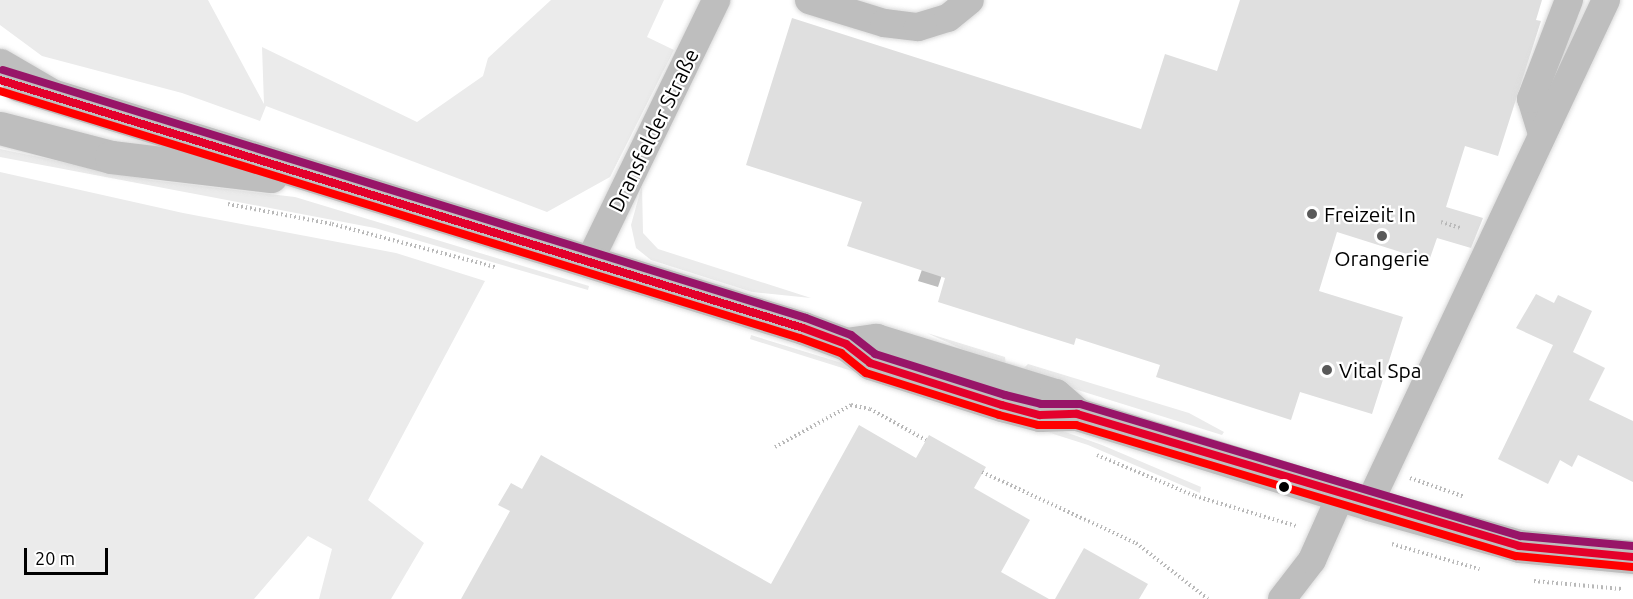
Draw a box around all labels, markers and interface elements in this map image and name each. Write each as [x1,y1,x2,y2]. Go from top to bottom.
street label: Dransfelder Straße [603,44,703,216]
place label: Freizeit In [1324,201,1416,227]
marker: Freizeit In [1305,207,1319,221]
marker: Orangerie [1375,229,1389,243]
place label: Orangerie [1334,245,1430,271]
place label: Vital Spa [1339,357,1422,383]
marker: Vital Spa [1320,363,1334,377]
unlabelled marker [1278,481,1290,493]
scale bar [27,536,111,574]
text: 20 m [35,548,75,568]

